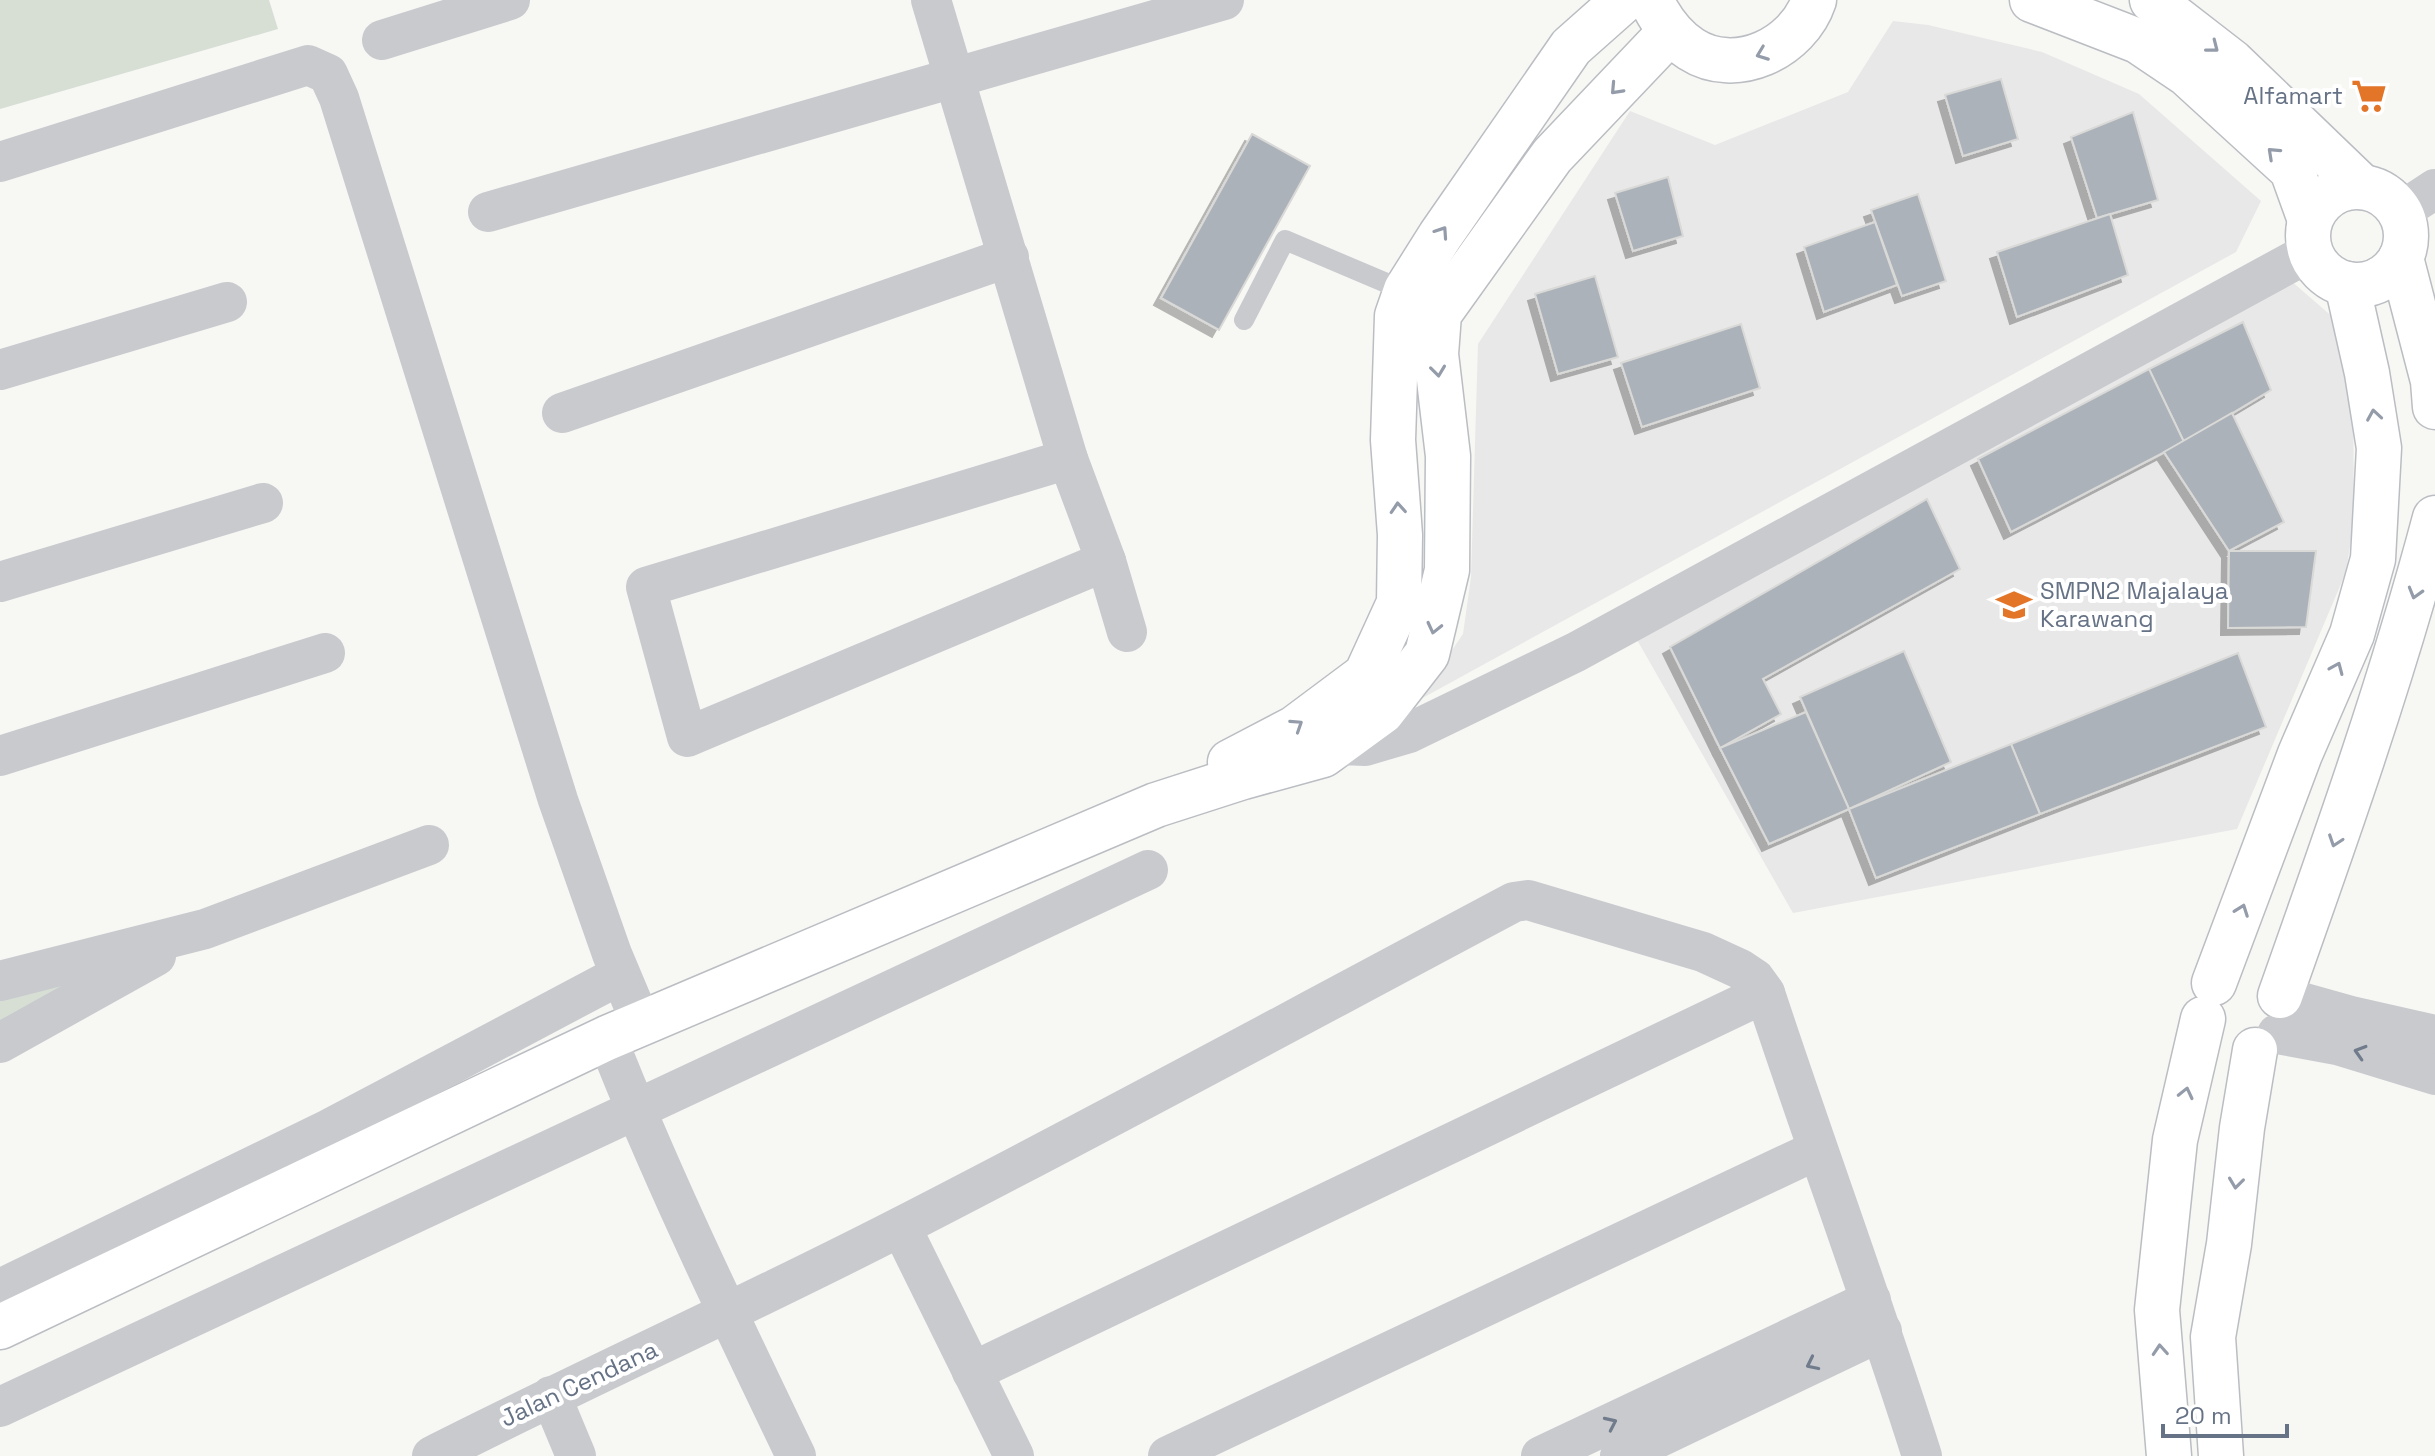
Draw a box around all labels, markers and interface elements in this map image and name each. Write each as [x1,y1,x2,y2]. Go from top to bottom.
one-way arrow [2205,38,2219,52]
one-way arrow [1756,44,1770,61]
supermarket icon: Alfamart [2350,77,2388,115]
one-way arrow [1611,79,1625,94]
place label: Alfamart [2243,80,2343,111]
one-way arrow [2268,148,2282,163]
one-way arrow [1433,227,1448,241]
one-way arrow [1429,364,1446,377]
one-way arrow [2366,408,2383,422]
one-way arrow [1390,501,1407,514]
place label: SMPN2 Majalaya Karawang [2040,575,2229,634]
school or university icon: SMPN2 Majalaya Karawang [1995,586,2033,624]
one-way arrow [2408,586,2424,600]
one-way arrow [1426,621,1443,635]
one-way arrow [2327,662,2343,676]
one-way arrow [1288,720,1302,735]
one-way arrow [2328,833,2344,847]
one-way arrow [2232,904,2248,918]
one-way arrow [2354,1045,2368,1061]
one-way arrow [2177,1086,2194,1100]
one-way arrow [2228,1176,2245,1190]
street label: Jalan Cendana [495,1333,663,1434]
one-way arrow [2152,1344,2169,1357]
one-way arrow [1806,1354,1820,1370]
scale bar [2163,1388,2287,1438]
text: 20 m [2175,1400,2232,1431]
one-way arrow [1603,1417,1617,1433]

